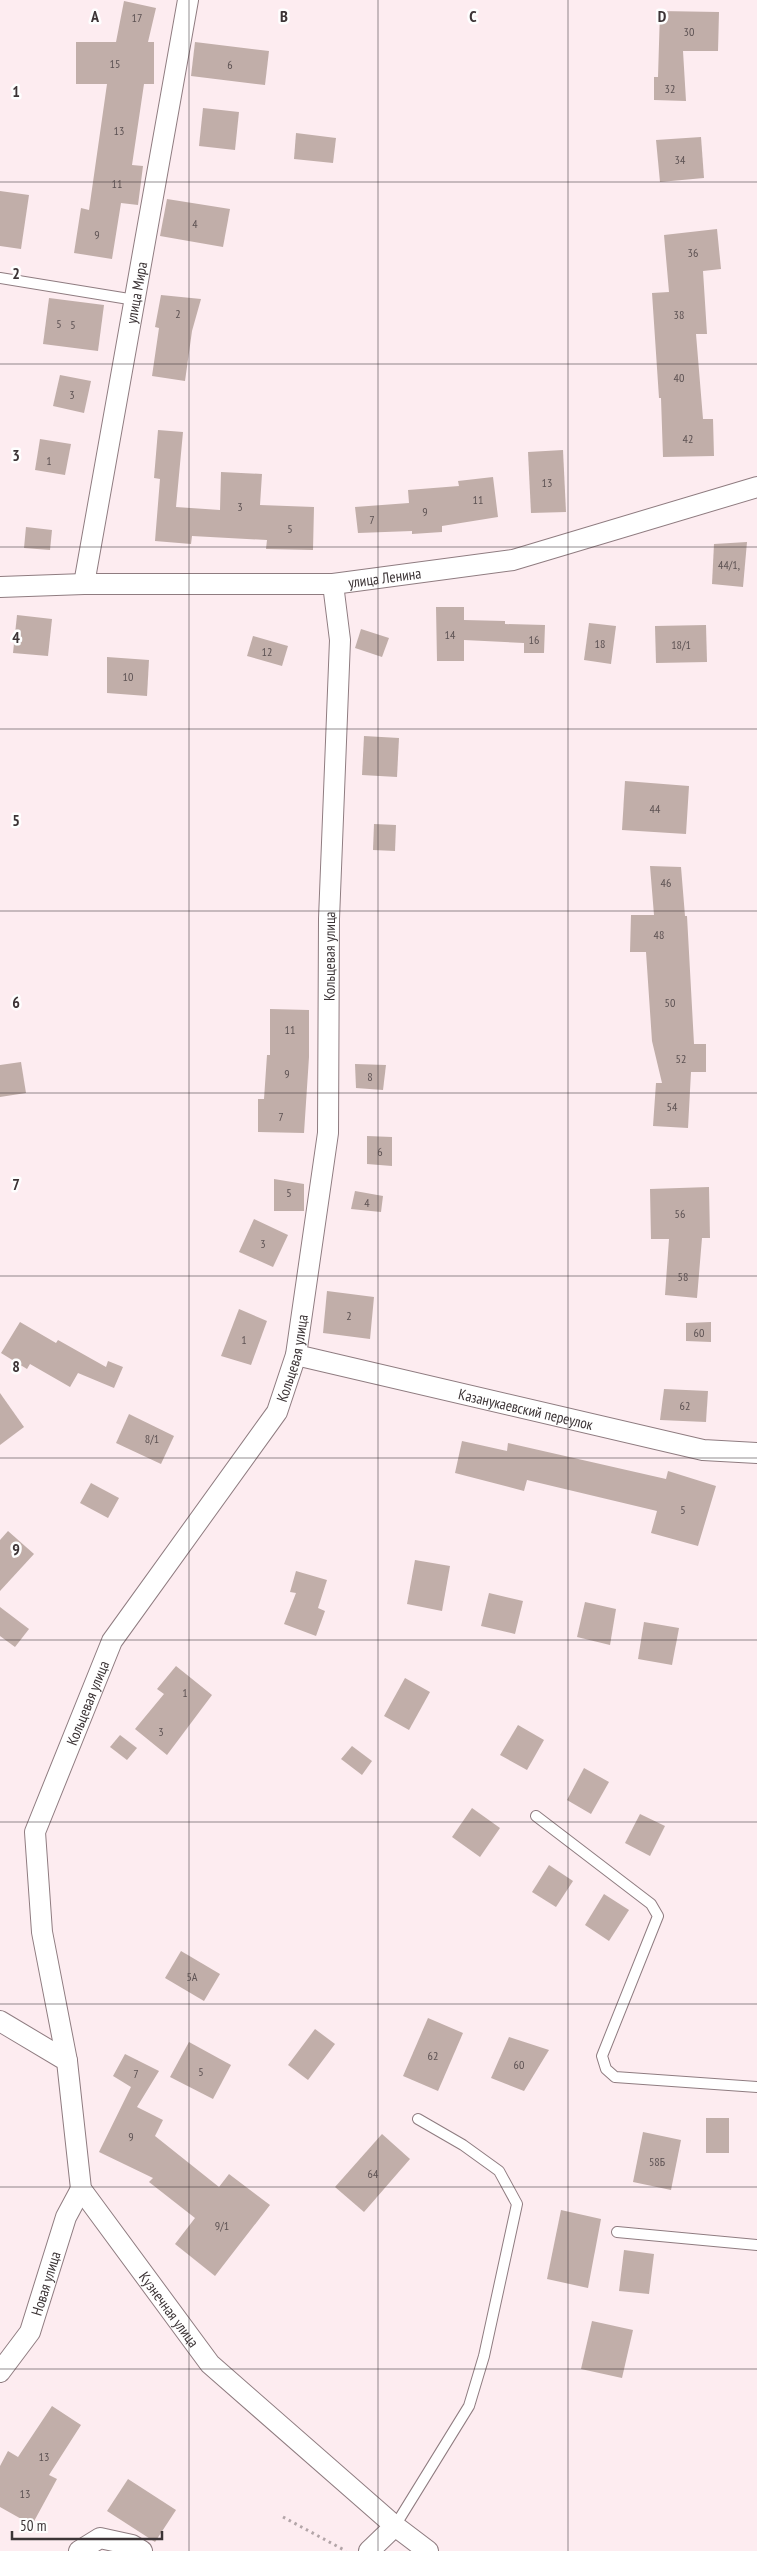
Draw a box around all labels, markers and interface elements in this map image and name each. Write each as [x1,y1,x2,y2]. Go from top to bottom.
text: A [90,6,100,26]
text: B [280,6,288,26]
text: C [469,6,477,26]
text: D [658,6,667,26]
house number: 17 [132,10,142,25]
house number: 30 [684,24,694,39]
house number: 15 [110,56,120,71]
house number: 6 [227,57,233,72]
text: 1 [12,81,20,101]
house number: 32 [665,81,675,96]
house number: 13 [114,123,124,138]
house number: 34 [675,152,686,167]
house number: 11 [112,176,122,191]
house number: 4 [192,216,198,231]
house number: 9 [94,227,100,242]
house number: 36 [688,245,698,260]
street label: улица Мира [121,260,151,325]
text: 2 [12,263,20,283]
house number: 2 [175,306,181,321]
house number: 38 [674,307,684,322]
house number: 5 [56,316,62,331]
house number: 5 [70,317,76,332]
house number: 40 [674,370,684,385]
house number: 3 [69,387,75,402]
house number: 42 [683,431,693,446]
text: 3 [12,445,20,465]
house number: 1 [46,453,52,468]
house number: 13 [542,475,552,490]
house number: 11 [473,492,483,507]
house number: 3 [237,499,243,514]
house number: 9 [422,504,428,519]
house number: 7 [369,512,375,527]
house number: 5 [287,521,293,536]
house number: 44/1, [718,557,740,572]
street label: улица Ленина [347,563,422,591]
text: 4 [12,627,20,647]
house number: 14 [445,627,456,642]
house number: 16 [529,632,539,647]
house number: 18 [595,636,605,651]
house number: 18/1 [671,637,691,652]
house number: 12 [262,644,272,659]
house number: 10 [123,669,133,684]
house number: 44 [650,801,661,816]
text: 5 [12,810,20,830]
house number: 46 [661,875,671,890]
street label: Кольцевая улица [319,911,339,1001]
house number: 48 [654,927,664,942]
text: 6 [12,992,20,1012]
house number: 50 [665,995,675,1010]
house number: 11 [285,1022,295,1037]
house number: 52 [676,1051,686,1066]
house number: 9 [284,1066,290,1081]
house number: 8 [367,1069,373,1084]
house number: 54 [667,1099,678,1114]
house number: 7 [278,1109,284,1124]
house number: 6 [377,1144,383,1159]
text: 7 [12,1174,20,1194]
house number: 5 [286,1185,292,1200]
house number: 4 [364,1195,370,1210]
house number: 56 [675,1206,685,1221]
house number: 3 [260,1236,266,1251]
house number: 58 [678,1269,688,1284]
house number: 2 [346,1308,352,1323]
street label: Кольцевая улица [272,1313,311,1404]
house number: 60 [694,1325,704,1340]
house number: 1 [241,1332,247,1347]
text: 8 [12,1356,20,1376]
street label: Казанукаевский переулок [457,1384,595,1434]
house number: 62 [680,1398,690,1413]
house number: 8/1 [145,1431,159,1446]
house number: 5 [680,1502,686,1517]
text: 9 [12,1539,20,1559]
street label: Кольцевая улица [62,1658,113,1748]
house number: 1 [182,1685,188,1700]
house number: 3 [158,1724,164,1739]
house number: 5А [186,1969,198,1984]
house number: 62 [428,2048,438,2063]
house number: 60 [514,2057,524,2072]
house number: 5 [198,2064,204,2079]
house number: 7 [133,2066,139,2081]
house number: 9 [128,2129,134,2144]
house number: 58Б [649,2154,665,2169]
house number: 64 [368,2166,379,2181]
house number: 9/1 [215,2218,229,2233]
street label: Новая улица [26,2249,64,2318]
street label: Кузнечная улица [135,2268,204,2351]
house number: 13 [39,2449,49,2464]
house number: 13 [20,2486,30,2501]
scale bar [12,2508,162,2540]
text: 50 m [20,2516,46,2535]

